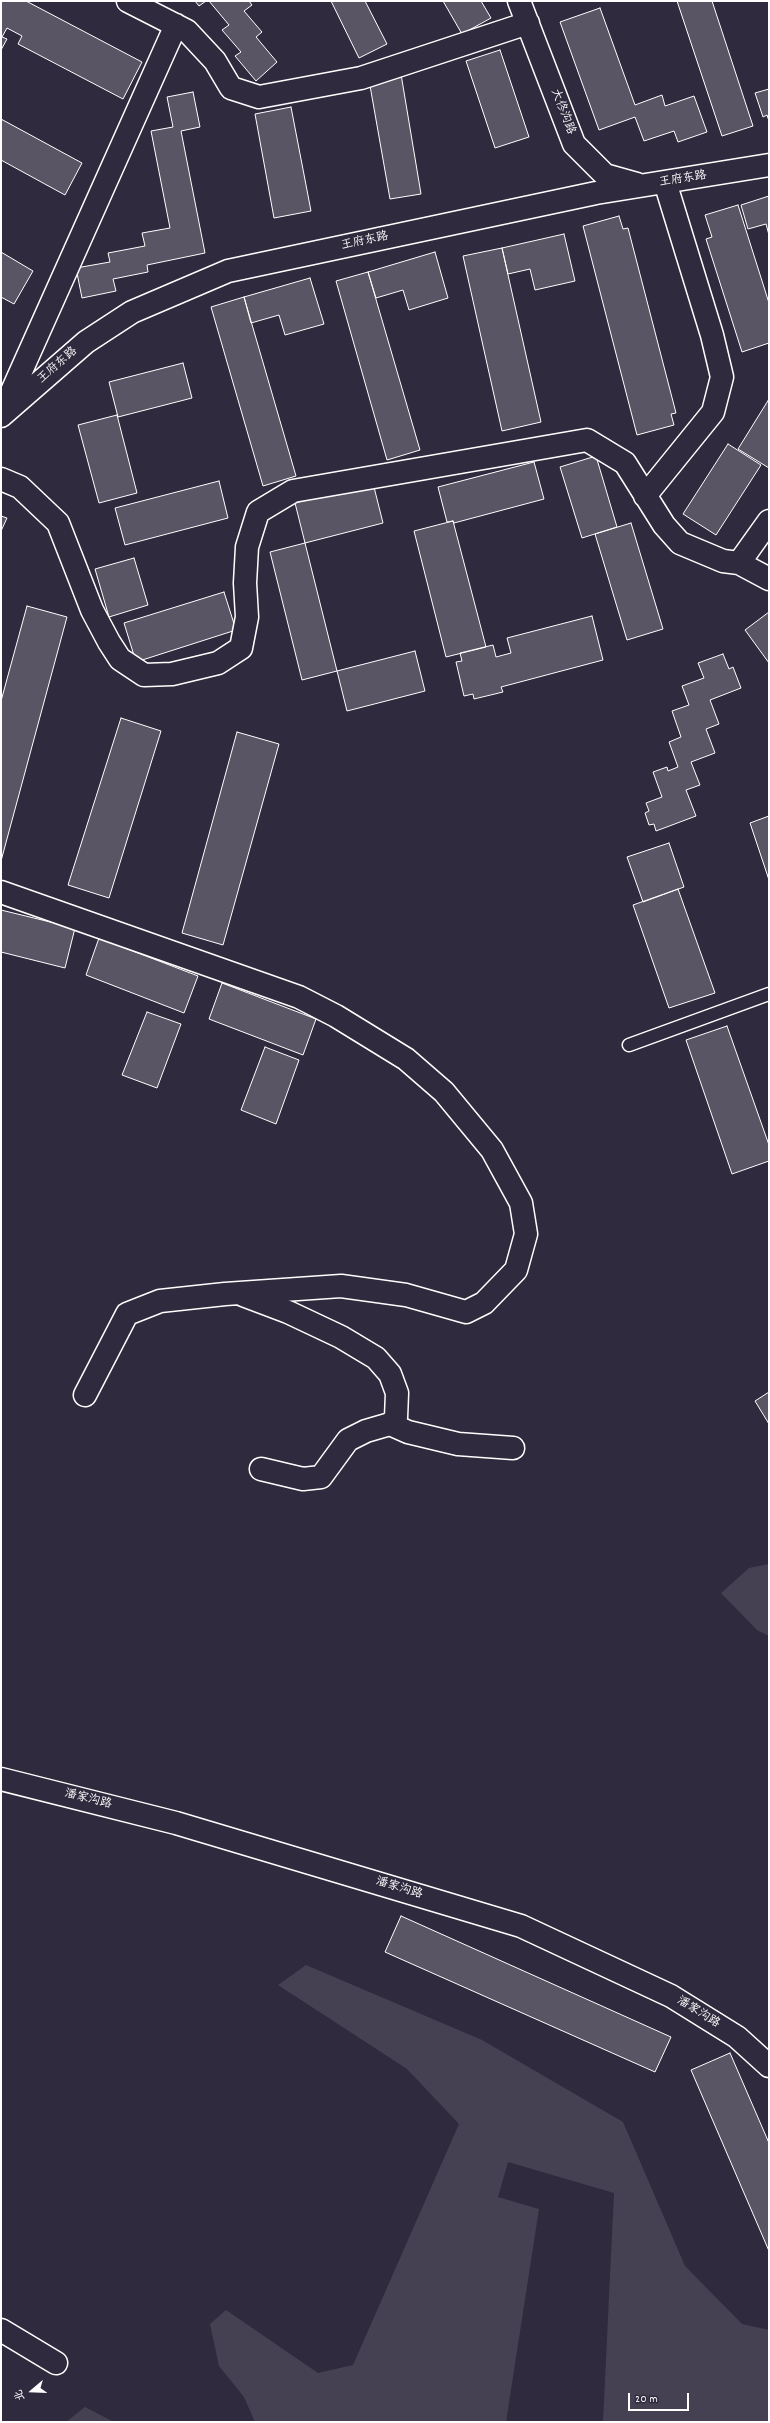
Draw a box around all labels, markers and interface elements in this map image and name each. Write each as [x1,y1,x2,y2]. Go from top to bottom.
street label: 大佟沟路 [547,87,577,137]
street label: 王府东路 [658,169,708,191]
street label: 王府东路 [340,230,390,254]
street label: 王府东路 [35,345,81,387]
street label: 潘家沟路 [63,1787,113,1813]
street label: 潘家沟路 [374,1875,424,1903]
street label: 潘家沟路 [674,1994,722,2032]
north arrow [12,2371,52,2411]
scale bar [630,2385,691,2411]
text: 北 [11,2387,30,2403]
text: 20 m [635,2391,658,2408]

